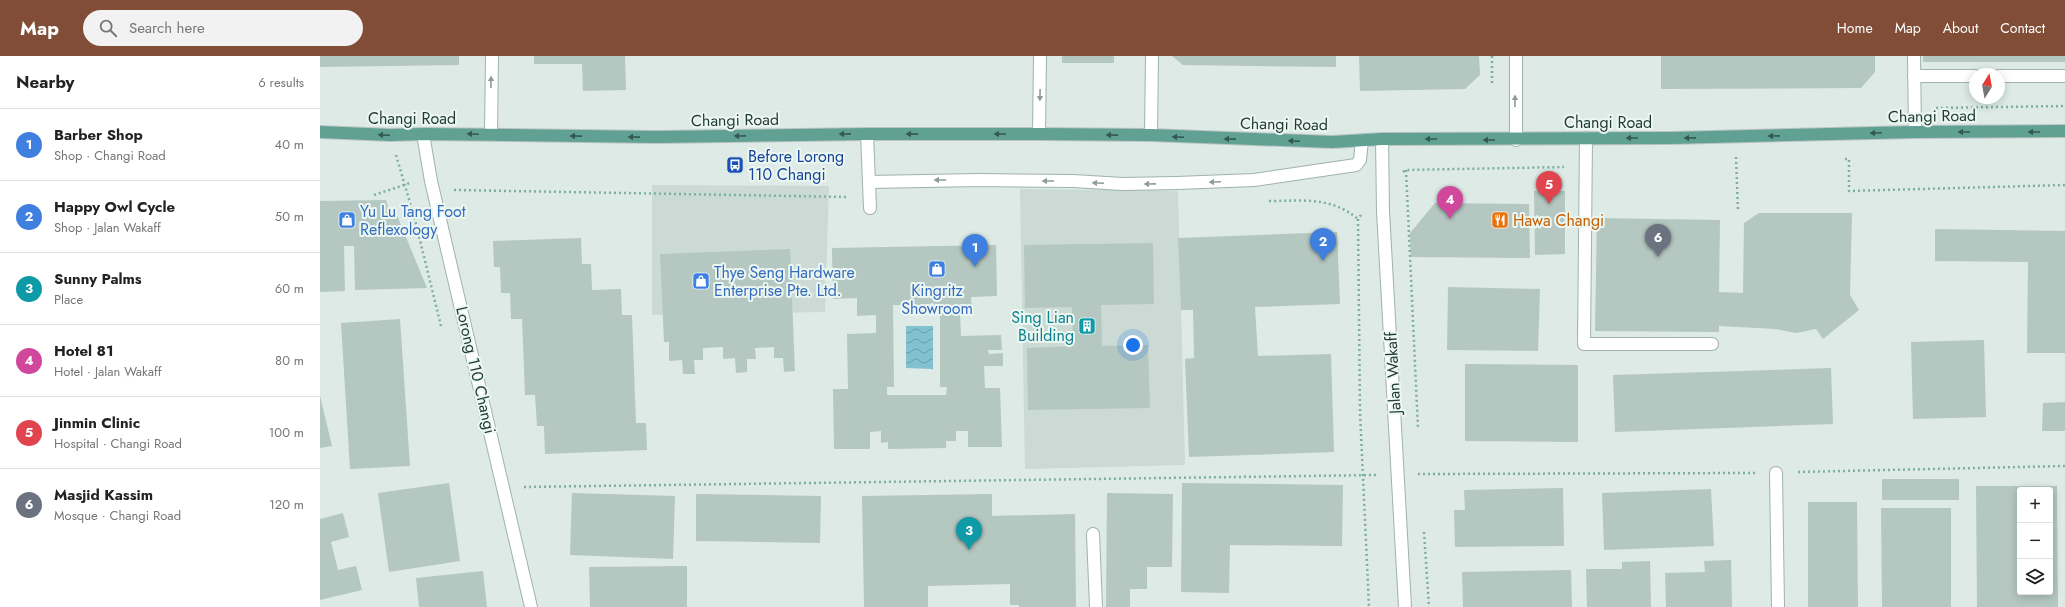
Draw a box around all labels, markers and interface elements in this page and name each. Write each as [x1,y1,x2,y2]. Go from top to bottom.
search box [83,10,363,46]
text: Map [20,15,59,42]
icon: search [97,17,119,39]
text: Search here [129,17,205,39]
text: Home [1837,18,1873,38]
text: Map [1895,18,1921,38]
text: About [1943,18,1978,38]
text: Contact [2000,18,2045,38]
north arrow [1969,68,2005,104]
text: Nearby [16,70,74,94]
text: 6 results [258,73,304,92]
one-way arrow [488,76,495,88]
one-way arrow [1036,89,1043,101]
one-way arrow [1512,95,1519,107]
street label: Changi Road [1888,104,1976,128]
street label: Changi Road [368,107,456,130]
street label: Changi Road [691,108,779,132]
street label: Changi Road [1564,111,1652,134]
street label: Changi Road [1240,112,1328,136]
text: Barber Shop [54,124,143,146]
one-way arrow [1957,129,1970,135]
one-way arrow [2027,129,2040,135]
one-way arrow [1869,130,1882,136]
one-way arrow [466,131,479,137]
one-way arrow [838,131,851,137]
one-way arrow [905,131,918,137]
one-way arrow [993,131,1006,137]
one-way arrow [377,132,390,138]
one-way arrow [1105,132,1118,138]
one-way arrow [569,133,582,139]
one-way arrow [733,133,746,139]
one-way arrow [1767,133,1780,139]
one-way arrow [627,134,640,140]
one-way arrow [1171,134,1184,140]
one-way arrow [1684,134,1696,141]
text: 1 [26,135,32,154]
text: 40 m [275,135,304,154]
one-way arrow [1625,135,1638,141]
one-way arrow [1223,136,1236,142]
one-way arrow [1424,136,1437,142]
one-way arrow [1288,137,1300,144]
one-way arrow [1482,137,1495,143]
place label: Before Lorong 110 Changi [748,145,844,186]
text: Shop · Changi Road [54,146,166,165]
bus stop icon: Before Lorong 110 Changi [725,155,745,175]
pin: 5 [1536,171,1562,204]
one-way arrow [933,177,946,183]
one-way arrow [1041,178,1054,184]
one-way arrow [1209,178,1221,185]
one-way arrow [1092,179,1104,186]
one-way arrow [1144,180,1156,187]
pin: 4 [1437,186,1463,219]
text: Happy Owl Cycle [54,196,175,218]
place label: Yu Lu Tang Foot Reflexology [360,200,466,241]
text: 2 [25,207,33,226]
text: 50 m [275,207,304,226]
place label: Hawa Changi [1513,209,1604,232]
shop icon: Yu Lu Tang Foot Reflexology [337,210,357,230]
restaurant icon: Hawa Changi [1490,210,1510,230]
text: Shop · Jalan Wakaff [54,218,161,237]
pin: 6 [1645,224,1671,257]
pin: 2 [1310,228,1336,261]
pin: 1 [962,234,988,267]
shop icon: Kingritz Showroom [927,259,947,279]
place label: Thye Seng Hardware Enterprise Pte. Ltd. [714,261,855,302]
text: Sunny Palms [54,268,142,290]
shop icon: Thye Seng Hardware Enterprise Pte. Ltd. [691,271,711,291]
text: 3 [25,279,33,298]
text: 60 m [275,279,304,298]
place label: Kingritz Showroom [901,279,973,320]
text: Place [54,290,83,309]
street label: Lorong 110 Changi [450,304,502,436]
place label: Sing Lian Building [1011,306,1074,347]
building icon: Sing Lian Building [1077,316,1097,336]
street label: Jalan Wakaff [1379,331,1407,417]
your location [1123,335,1143,355]
text: Hotel 81 [54,340,114,362]
text: 4 [24,351,34,370]
text: 80 m [275,351,304,370]
text: Hotel · Jalan Wakaff [54,362,161,381]
text: Jinmin Clinic [54,412,140,434]
text: 5 [25,423,33,442]
text: 100 m [269,423,304,442]
text: Hospital · Changi Road [54,434,182,453]
text: Masjid Kassim [54,484,153,506]
map controls [2017,487,2053,595]
button: + [2017,487,2053,523]
text: 6 [25,495,33,514]
text: 120 m [269,495,304,514]
text: Mosque · Changi Road [54,506,181,525]
pin: 3 [956,517,982,550]
button: − [2017,523,2053,559]
button: layers [2017,559,2053,595]

